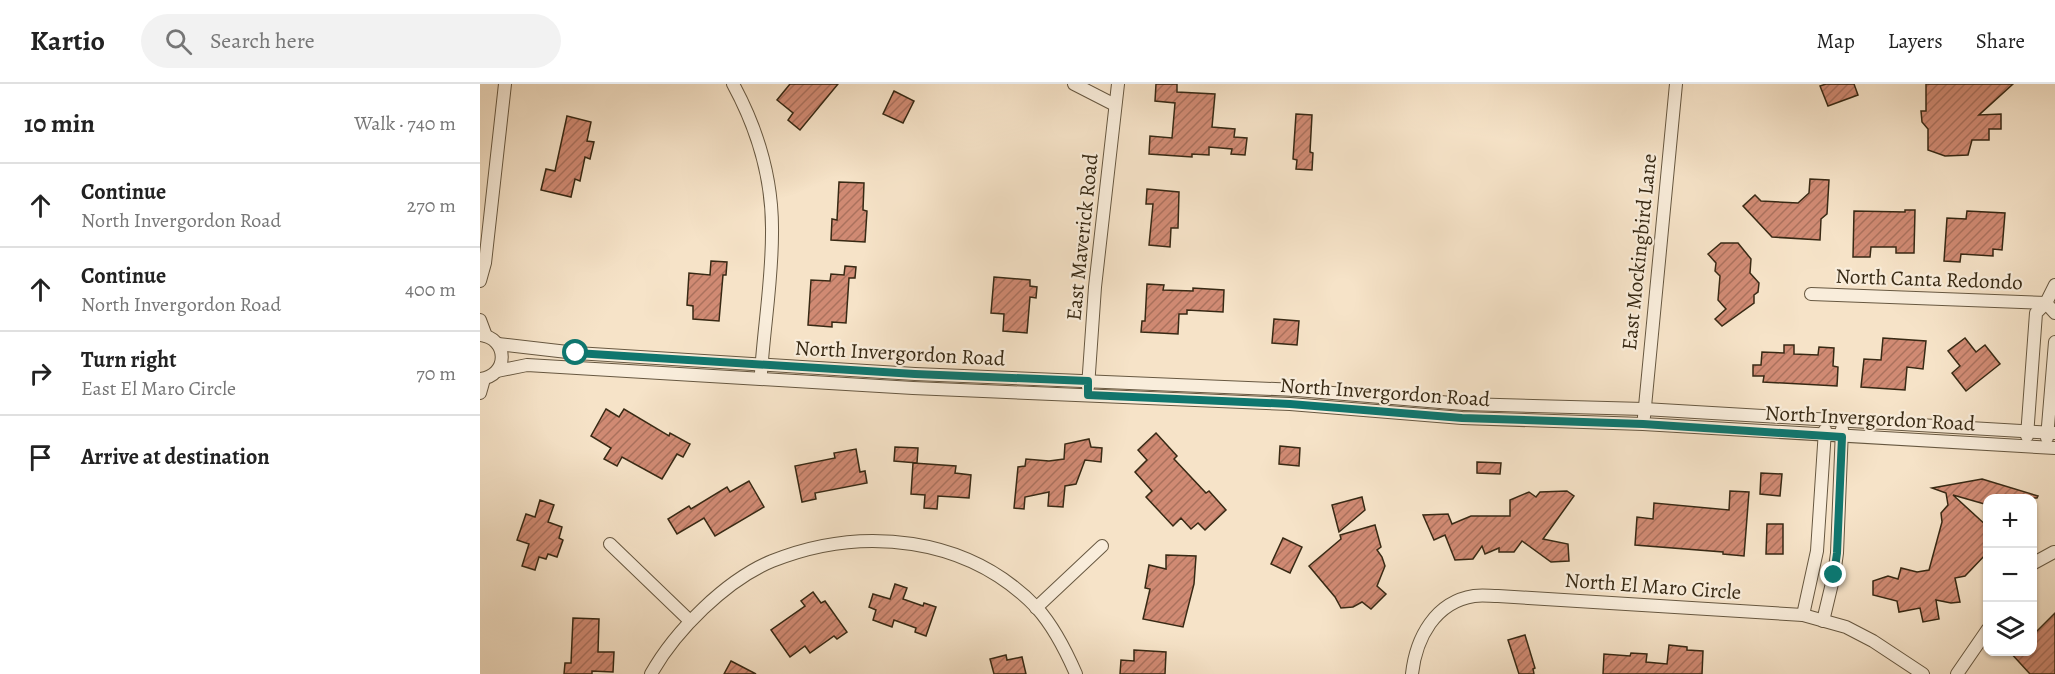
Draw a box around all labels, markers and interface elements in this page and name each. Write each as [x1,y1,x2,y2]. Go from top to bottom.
search box [141,14,561,68]
text: Kartio [30,22,105,60]
icon: search [162,25,195,58]
text: Search here [210,26,315,56]
text: Map [1816,27,1855,55]
text: Layers [1888,27,1943,55]
text: Share [1976,27,2025,55]
text: 10 min [24,106,95,141]
text: Walk · 740 m [354,110,456,137]
street label: East Maverick Road [1059,151,1105,322]
street label: East Mockingbird Lane [1615,152,1663,352]
text: Continue [81,177,166,207]
icon: ahead [24,189,57,222]
text: 270 m [407,192,456,219]
text: North Invergordon Road [81,207,281,234]
text: Continue [81,261,166,291]
street label: North Canta Redondo [1835,262,2023,296]
icon: ahead [24,273,57,306]
text: 400 m [405,276,456,303]
text: North Invergordon Road [81,291,281,318]
street label: North Invergordon Road [794,334,1006,373]
route start [562,339,588,365]
text: Turn right [81,345,177,375]
icon: right [24,357,57,390]
text: 70 m [416,360,456,387]
street label: North Invergordon Road [1279,371,1492,413]
text: East El Maro Circle [81,375,236,402]
street label: North Invergordon Road [1764,399,1976,438]
icon: arrive [24,441,57,474]
text: Arrive at destination [81,442,270,472]
map controls [1983,494,2037,656]
button: + [1983,494,2037,548]
button: − [1983,548,2037,602]
route end [1820,561,1846,587]
street label: North El Maro Circle [1564,566,1742,606]
button: layers [1983,602,2037,656]

